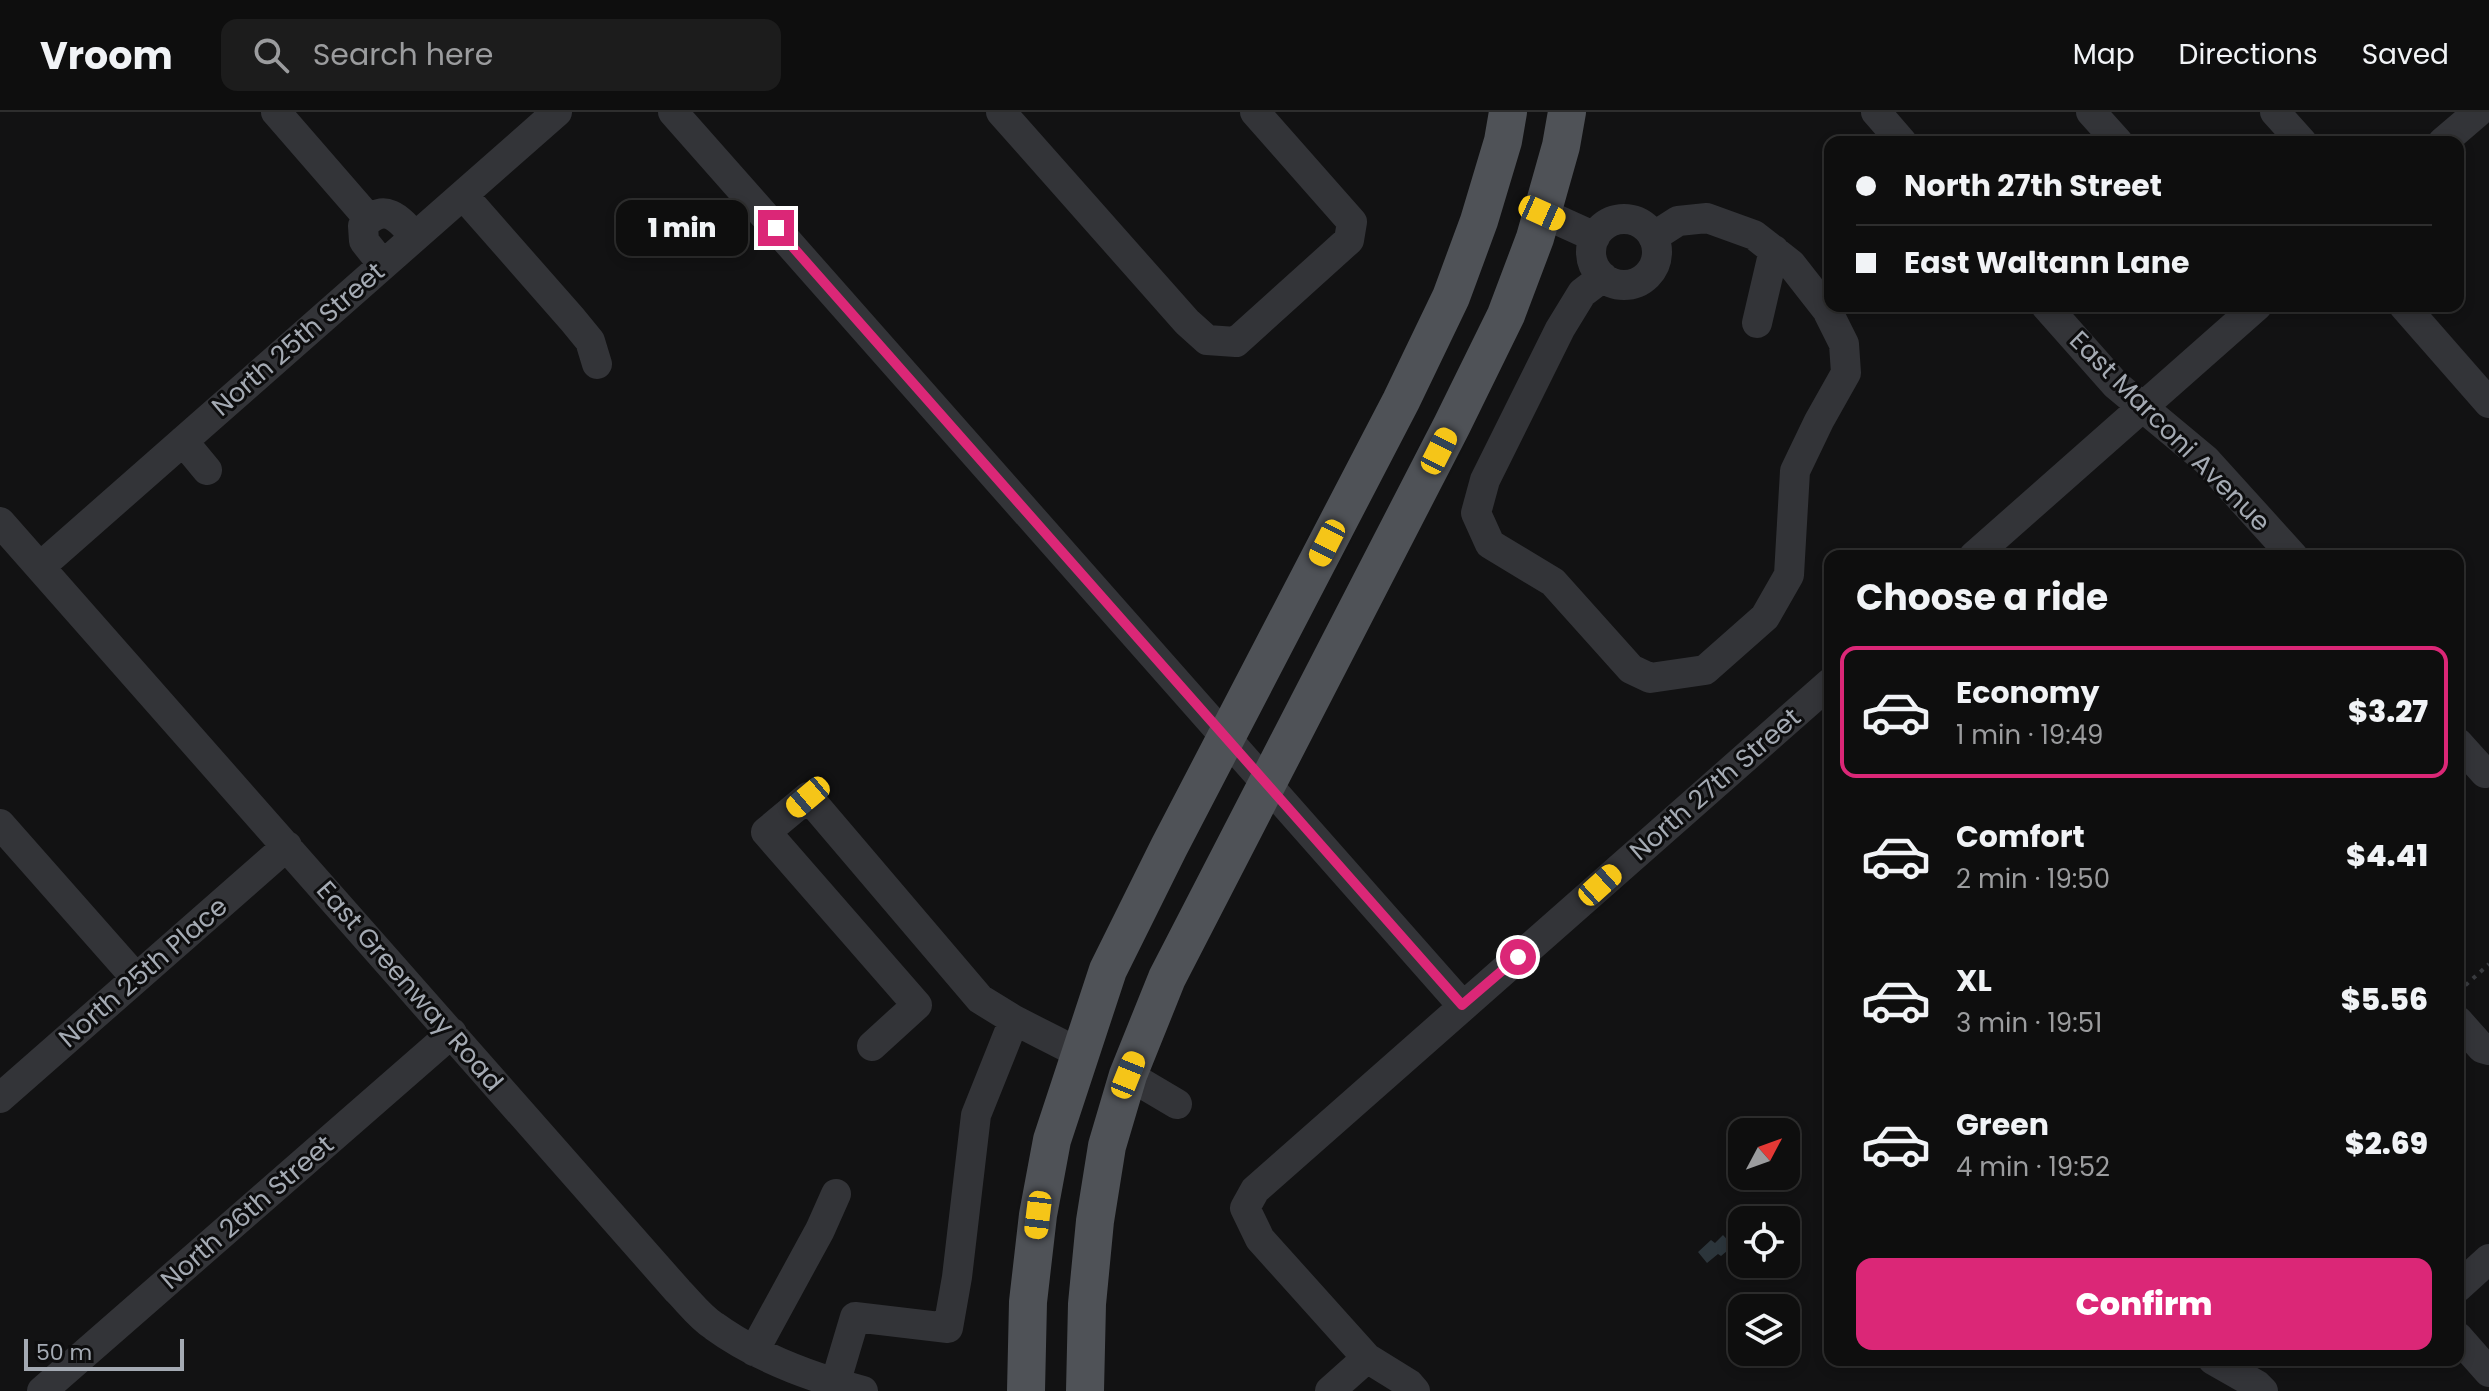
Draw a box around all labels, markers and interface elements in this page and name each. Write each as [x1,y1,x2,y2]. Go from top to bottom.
search box [221,19,781,91]
text: Vroom [40,29,173,82]
icon: search [249,33,293,77]
text: Search here [313,33,493,76]
text: Map [2073,35,2135,74]
text: Directions [2179,35,2318,74]
text: Saved [2362,35,2449,74]
text: North 27th Street [1904,164,2162,207]
car [1515,192,1569,234]
callout: 1 min [616,200,748,256]
text: 1 min [648,210,716,246]
route end [758,210,794,246]
text: East Waltann Lane [1904,241,2189,284]
street label: North 25th Street [204,254,392,424]
street label: East Marconi Avenue [2062,323,2278,539]
car [1417,424,1461,478]
car [1305,516,1349,570]
text: Choose a ride [1856,572,2108,623]
text: Economy [1956,671,2100,714]
icon: car [1860,676,1932,748]
text: $3.27 [2348,690,2428,733]
street label: North 27th Street [1622,700,1808,868]
text: 1 min · 19:49 [1956,717,2103,753]
car [782,772,834,822]
text: Comfort [1956,815,2085,858]
icon: car [1860,820,1932,892]
text: $4.41 [2346,834,2428,877]
car [1574,860,1626,910]
text: 2 min · 19:50 [1956,861,2110,897]
street label: East Greenway Road [309,873,511,1099]
street label: North 25th Place [51,889,235,1055]
route start [1500,939,1536,975]
text: XL [1956,959,1992,1002]
icon: car [1860,964,1932,1036]
text: $5.56 [2341,978,2428,1021]
text: 3 min · 19:51 [1956,1005,2102,1041]
car [1108,1048,1148,1102]
text: Green [1956,1103,2049,1146]
icon: car [1860,1108,1932,1180]
north arrow [1728,1118,1800,1190]
map controls [1728,1118,1800,1366]
text: $2.69 [2345,1122,2428,1165]
street label: North 26th Street [153,1127,341,1297]
text: 4 min · 19:52 [1956,1149,2110,1185]
car [1023,1190,1053,1240]
button: locate [1728,1206,1800,1278]
button: Confirm [1856,1258,2432,1350]
button: layers [1728,1294,1800,1366]
scale bar [24,1335,184,1371]
text: 50 m [36,1337,92,1368]

